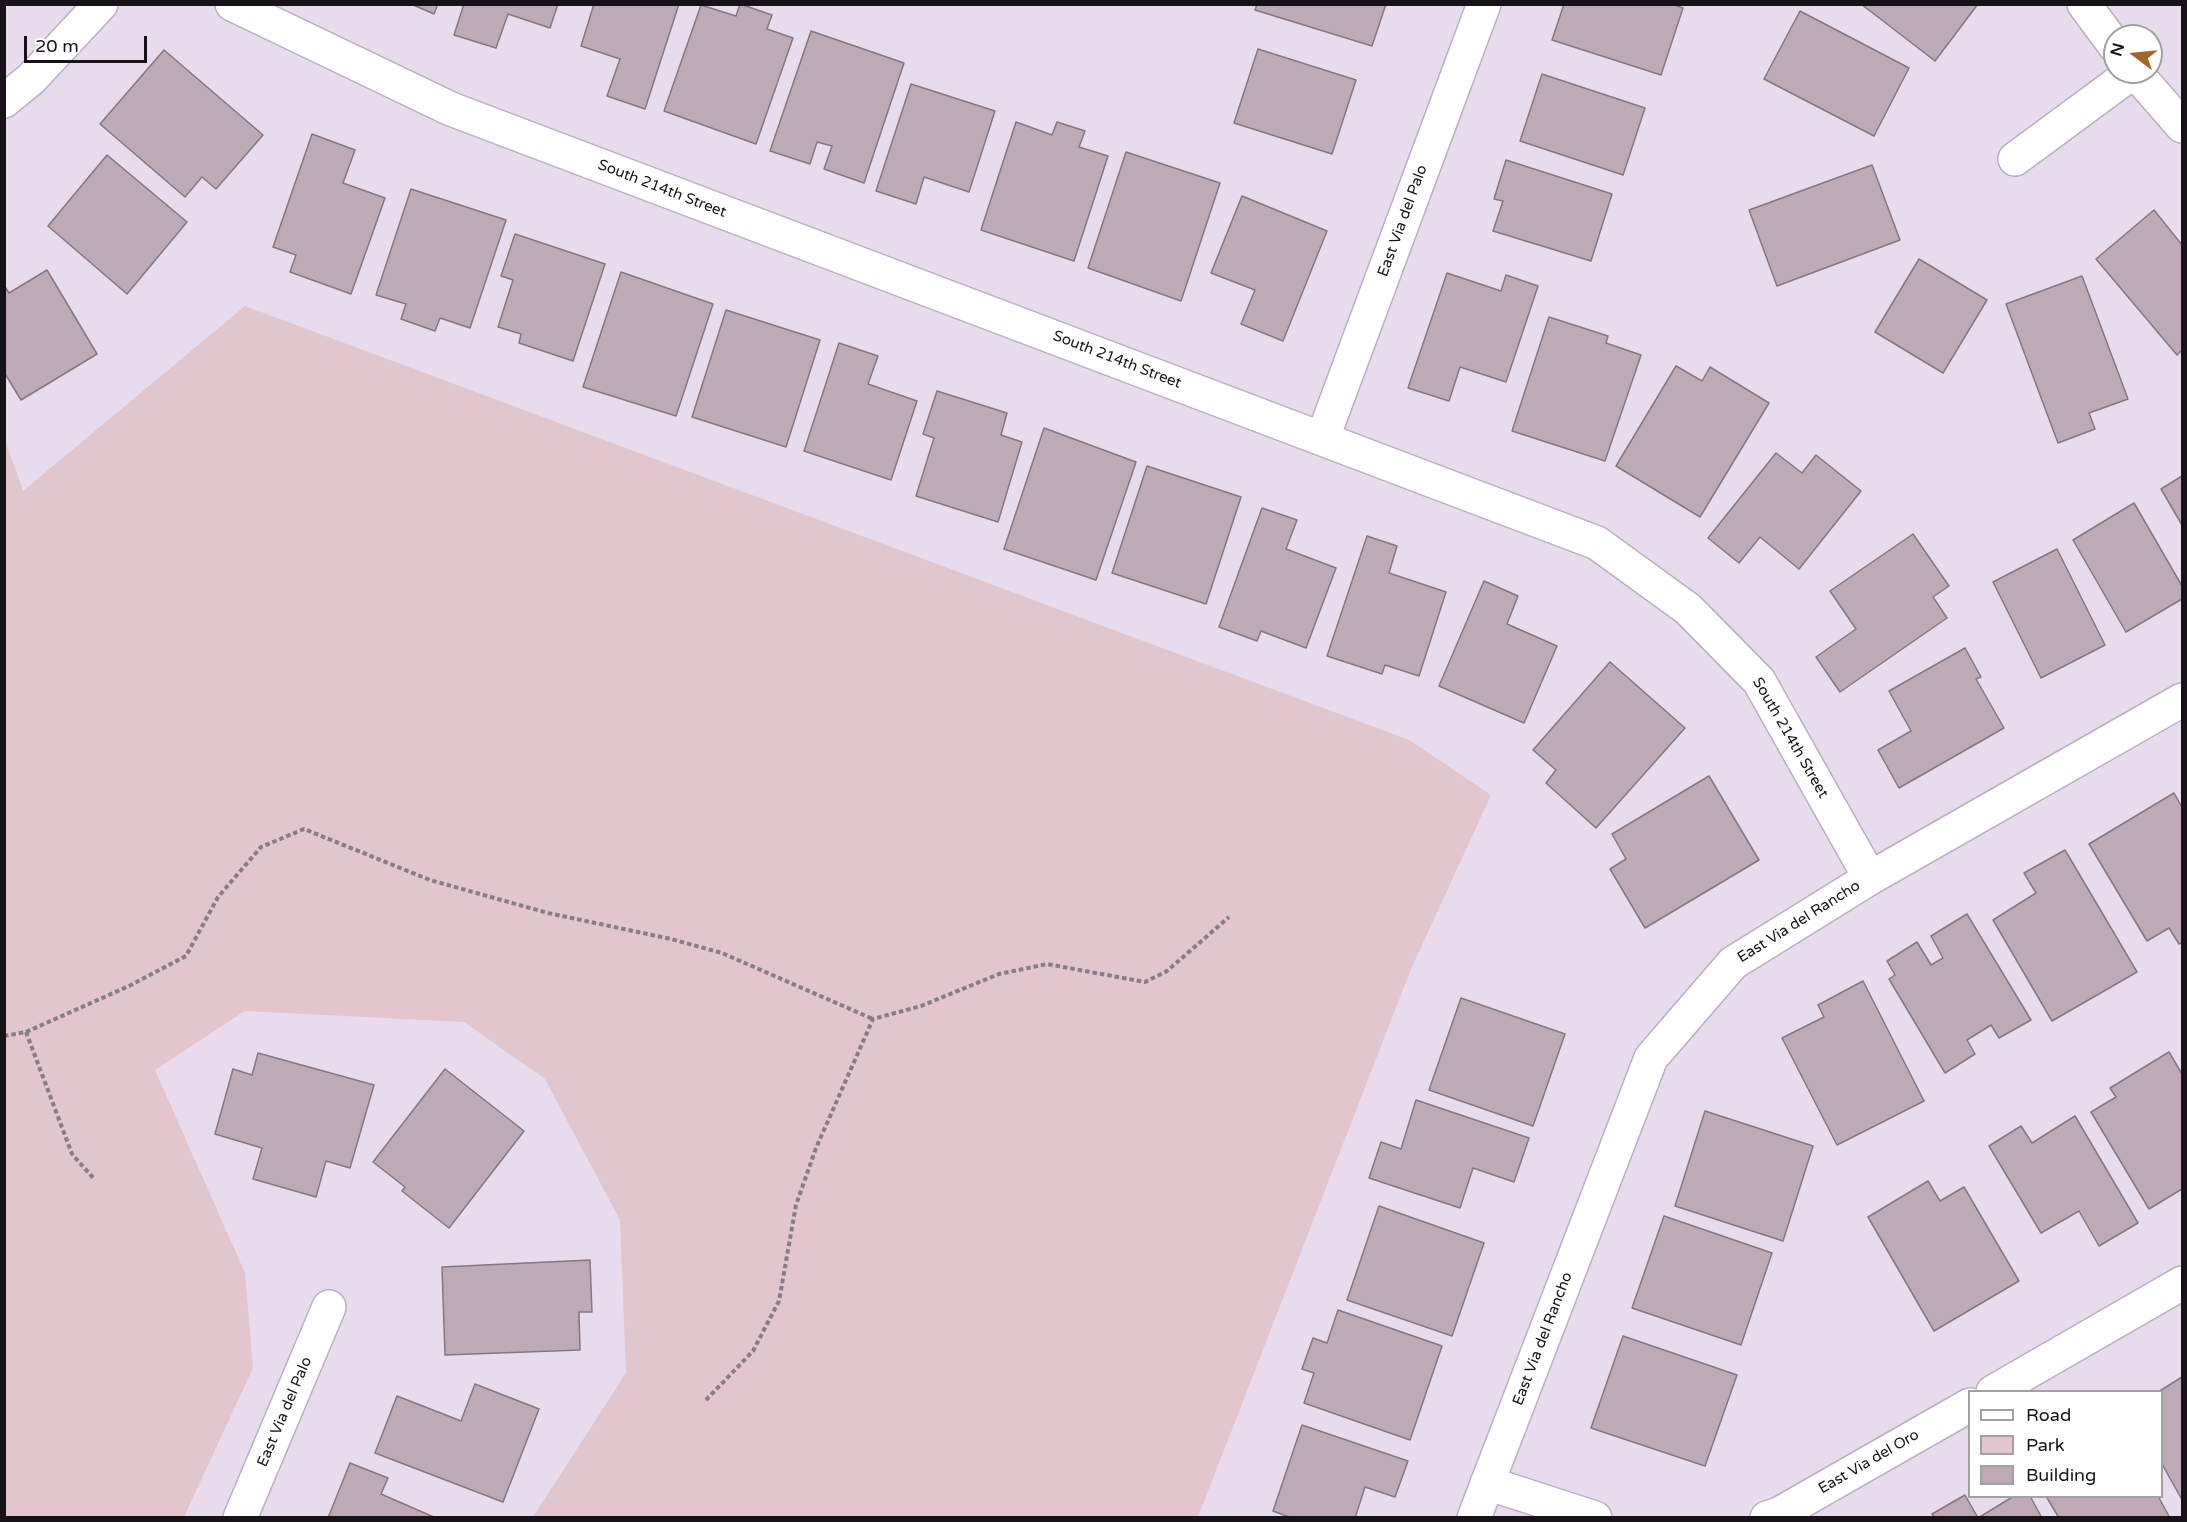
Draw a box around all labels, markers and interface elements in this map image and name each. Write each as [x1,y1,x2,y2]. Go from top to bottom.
scale bar [27,24,150,62]
north arrow [2103,24,2163,84]
text: 20 m [35,35,79,57]
text: N [2106,41,2129,59]
street label: South 214th Street [595,156,729,222]
street label: East Via del Palo [1374,163,1432,279]
street label: South 214th Street [1050,327,1184,393]
street label: South 214th Street [1748,675,1832,801]
street label: East Via del Rancho [1734,877,1864,967]
street label: East Via del Rancho [1509,1270,1577,1408]
street label: East Via del Palo [254,1354,316,1470]
legend [1968,1390,2163,1498]
text: Road [2026,1404,2071,1426]
street label: East Via del Oro [1815,1426,1923,1498]
text: Park [2026,1434,2064,1456]
text: Building [2026,1464,2096,1486]

